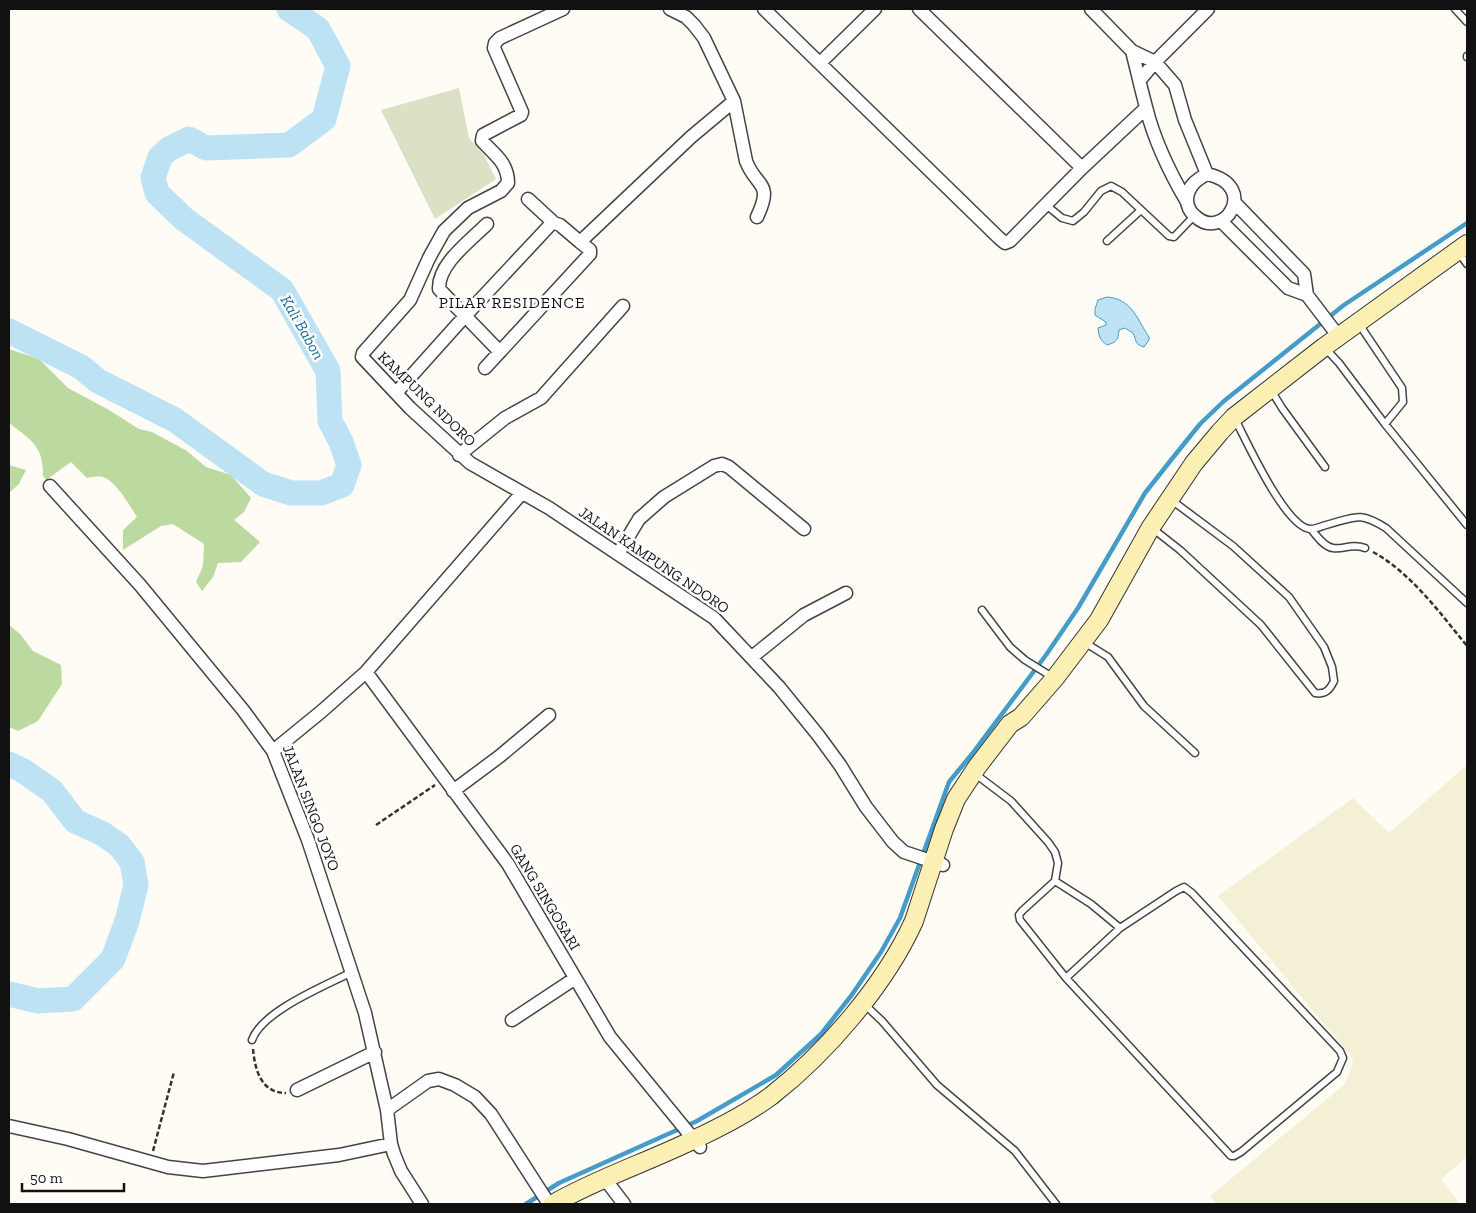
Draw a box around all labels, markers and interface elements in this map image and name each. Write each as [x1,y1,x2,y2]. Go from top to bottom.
water label: Kali Babon [277,292,328,363]
district label: PILAR RESIDENCE [439,293,585,312]
street label: KAMPUNG NDORO [374,348,480,450]
street label: JALAN KAMPUNG NDORO [575,503,733,617]
street label: JALAN SINGO JOYO [279,743,343,874]
street label: GANG SINGOSARI [506,840,584,954]
scale bar [22,1160,125,1192]
text: 50 m [30,1169,63,1187]

